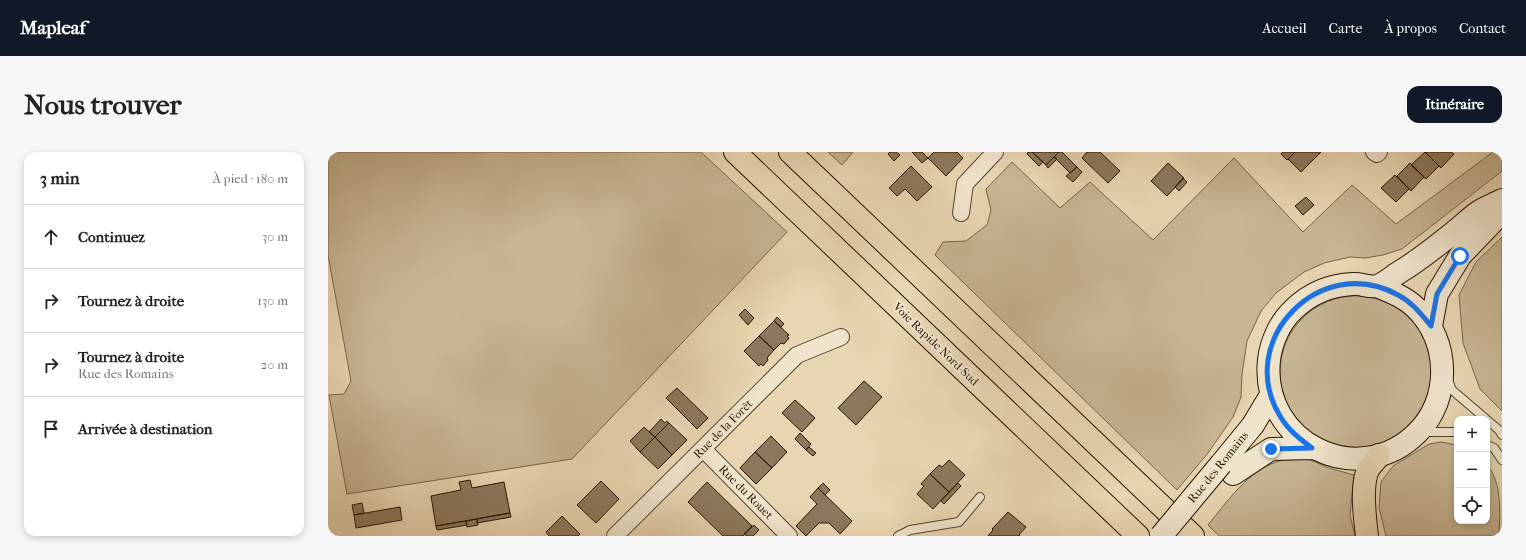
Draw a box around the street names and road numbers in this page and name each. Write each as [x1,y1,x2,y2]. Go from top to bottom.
street label: Voie Rapide Nord-Sud [890,299,982,389]
street label: Rue de la Forêt [691,396,756,461]
street label: Rue des Romains [1185,428,1252,506]
street label: Rue du Rouet [716,462,777,523]

